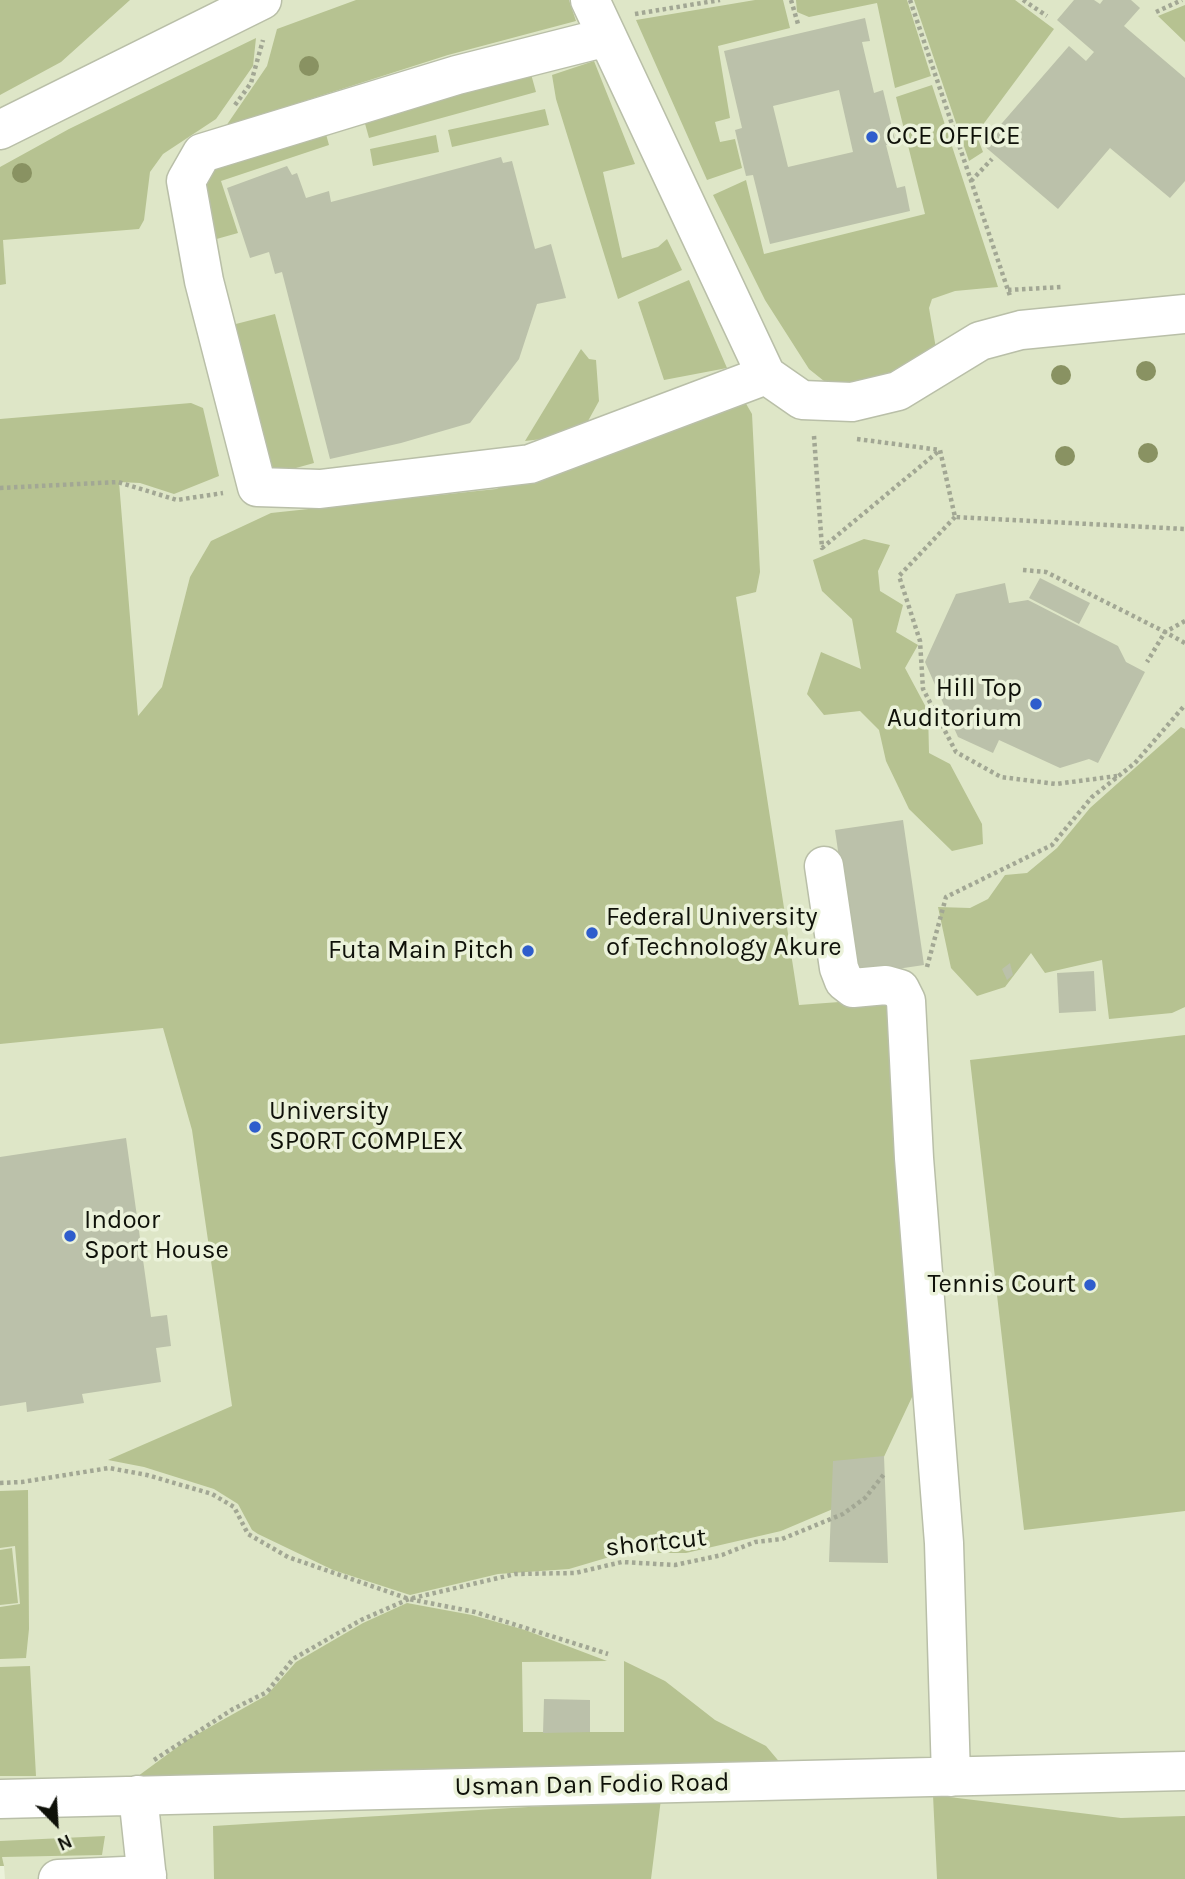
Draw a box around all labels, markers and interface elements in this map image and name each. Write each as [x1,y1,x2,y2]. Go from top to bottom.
place label: CCE OFFICE [886,121,1021,153]
marker: CCE OFFICE [864,129,880,145]
place label: Hill Top Auditorium [887,673,1022,734]
marker: Hill Top Auditorium [1028,696,1044,712]
place label: Federal University of Technology Akure [606,902,842,964]
marker: Federal University of Technology Akure [584,925,600,941]
place label: Futa Main Pitch [328,935,514,967]
marker: Futa Main Pitch [520,943,536,959]
place label: University SPORT COMPLEX [269,1096,464,1158]
marker: University SPORT COMPLEX [247,1119,263,1135]
place label: Indoor Sport House [84,1205,229,1266]
marker: Indoor Sport House [62,1228,78,1244]
place label: Tennis Court [928,1269,1076,1301]
marker: Tennis Court [1082,1277,1098,1293]
street label: shortcut [604,1522,708,1564]
street label: Usman Dan Fodio Road [454,1767,730,1803]
north arrow [21,1788,91,1858]
text: N [54,1829,75,1855]

